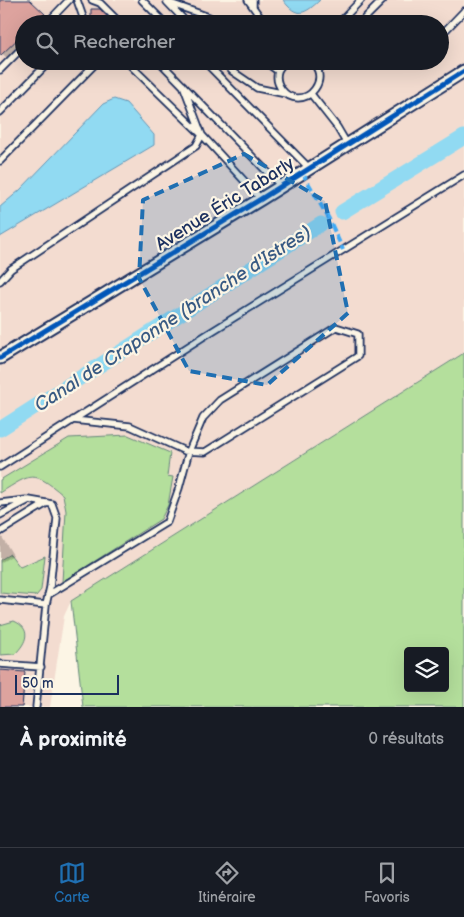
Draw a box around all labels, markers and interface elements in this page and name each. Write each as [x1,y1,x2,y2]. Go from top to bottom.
search box [15,15,449,70]
icon: search [33,29,61,57]
text: Rechercher [73,31,175,54]
street label: Avenue Éric Tabarly [151,151,299,255]
water label: Canal de Craponne (branche d'Istres) [30,221,316,417]
map controls [404,647,449,692]
button: layers [404,647,449,692]
scale bar [15,672,119,695]
text: 50 m [22,675,54,692]
text: À proximité [20,727,127,752]
text: 0 résultats [369,730,444,749]
tab: Carte [54,859,90,906]
tab: Itinéraire [198,859,255,906]
tab: Favoris [364,859,410,906]

